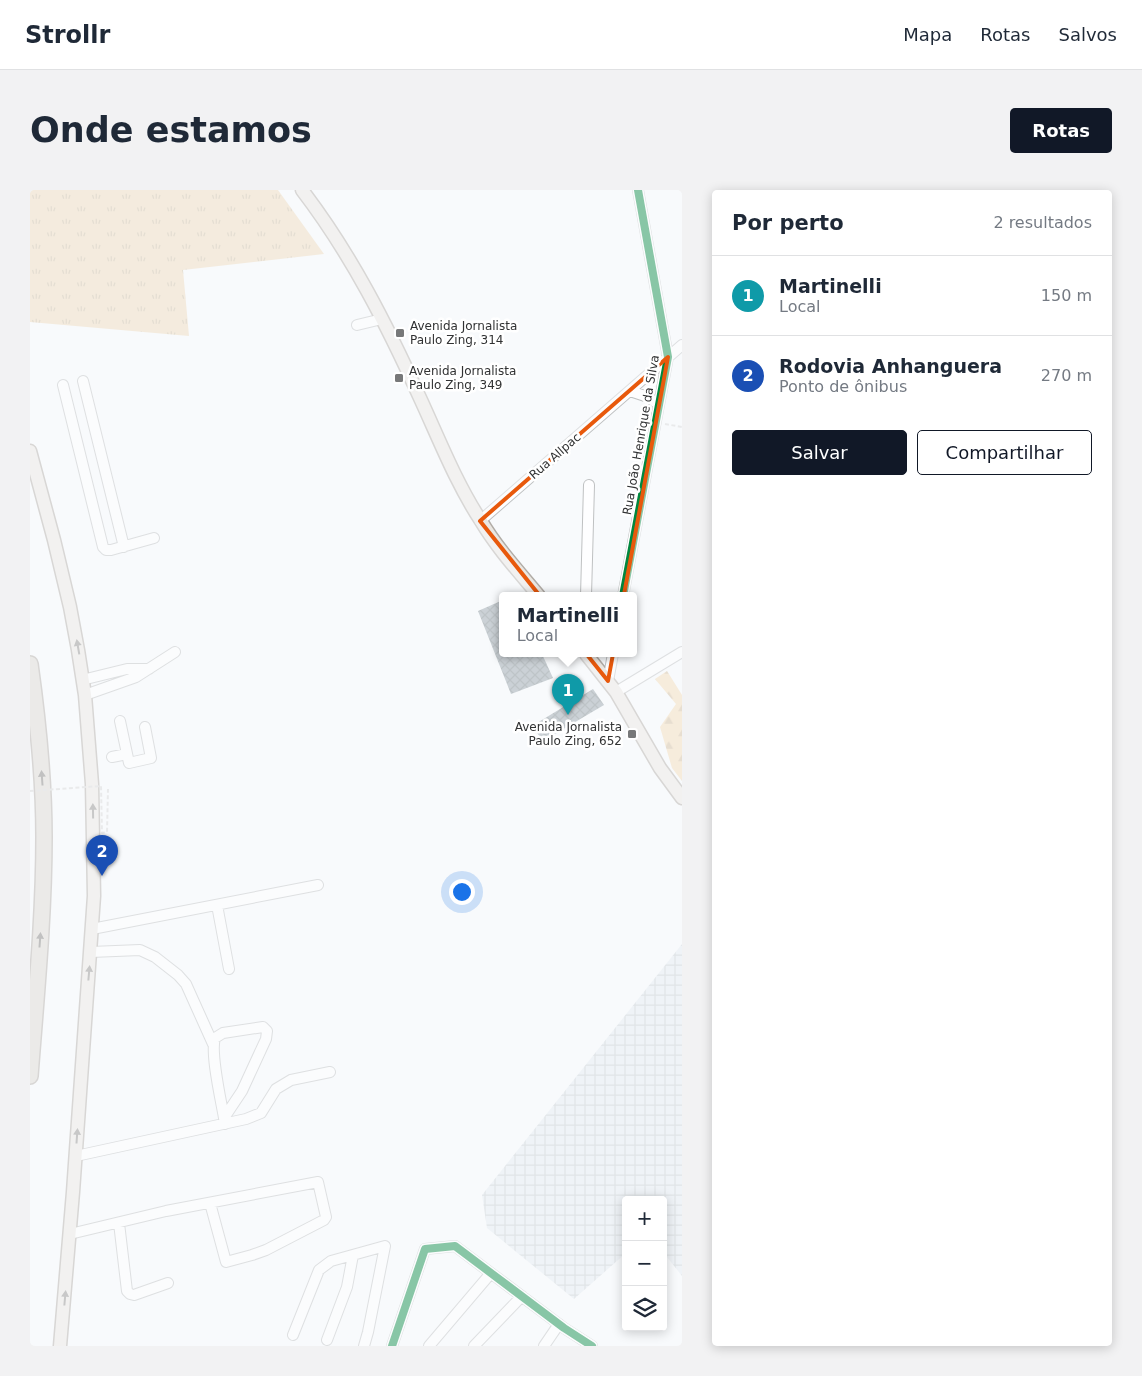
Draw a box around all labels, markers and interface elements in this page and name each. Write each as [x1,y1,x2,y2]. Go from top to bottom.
text: Strollr [25,21,110,49]
text: Mapa [903,24,952,45]
text: Rotas [980,24,1031,45]
text: Salvos [1059,24,1117,45]
button: Rotas [1010,108,1112,153]
text: Onde estamos [30,110,312,150]
text: Por perto [732,211,844,235]
text: 2 resultados [993,213,1092,232]
text: Martinelli [779,275,882,297]
text: 1 [742,286,754,305]
text: 150 m [1041,286,1092,305]
text: Local [779,297,820,316]
place label: Avenida Jornalista Paulo Zing, 314 [410,319,517,347]
marker: Avenida Jornalista Paulo Zing, 314 [394,327,406,339]
street label: Rua João Henrique da Silva [620,354,662,516]
text: Rodovia Anhanguera [779,355,1002,377]
place label: Avenida Jornalista Paulo Zing, 349 [409,364,516,392]
text: 2 [742,366,754,385]
text: 270 m [1041,366,1092,385]
marker: Avenida Jornalista Paulo Zing, 349 [393,372,405,384]
text: Ponto de ônibus [779,377,907,396]
street label: Rua Allpac [527,430,583,482]
button: Salvar [732,430,907,475]
button: Compartilhar [917,430,1092,475]
popup [499,592,637,657]
text: Martinelli [517,604,619,626]
text: Local [517,626,558,645]
one-way arrow [73,638,81,654]
pin: 1 [552,674,584,715]
place label: Avenida Jornalista Paulo Zing, 652 [515,720,622,748]
marker: Avenida Jornalista Paulo Zing, 652 [626,728,638,740]
one-way arrow [37,769,45,785]
one-way arrow [88,803,96,819]
pin: 2 [86,835,118,876]
your location [449,879,475,905]
one-way arrow [36,932,44,948]
one-way arrow [85,965,93,981]
one-way arrow [74,1127,82,1143]
map controls [622,1196,667,1331]
button: + [622,1196,667,1241]
button: − [622,1241,667,1286]
button: layers [622,1286,667,1331]
one-way arrow [61,1289,69,1305]

